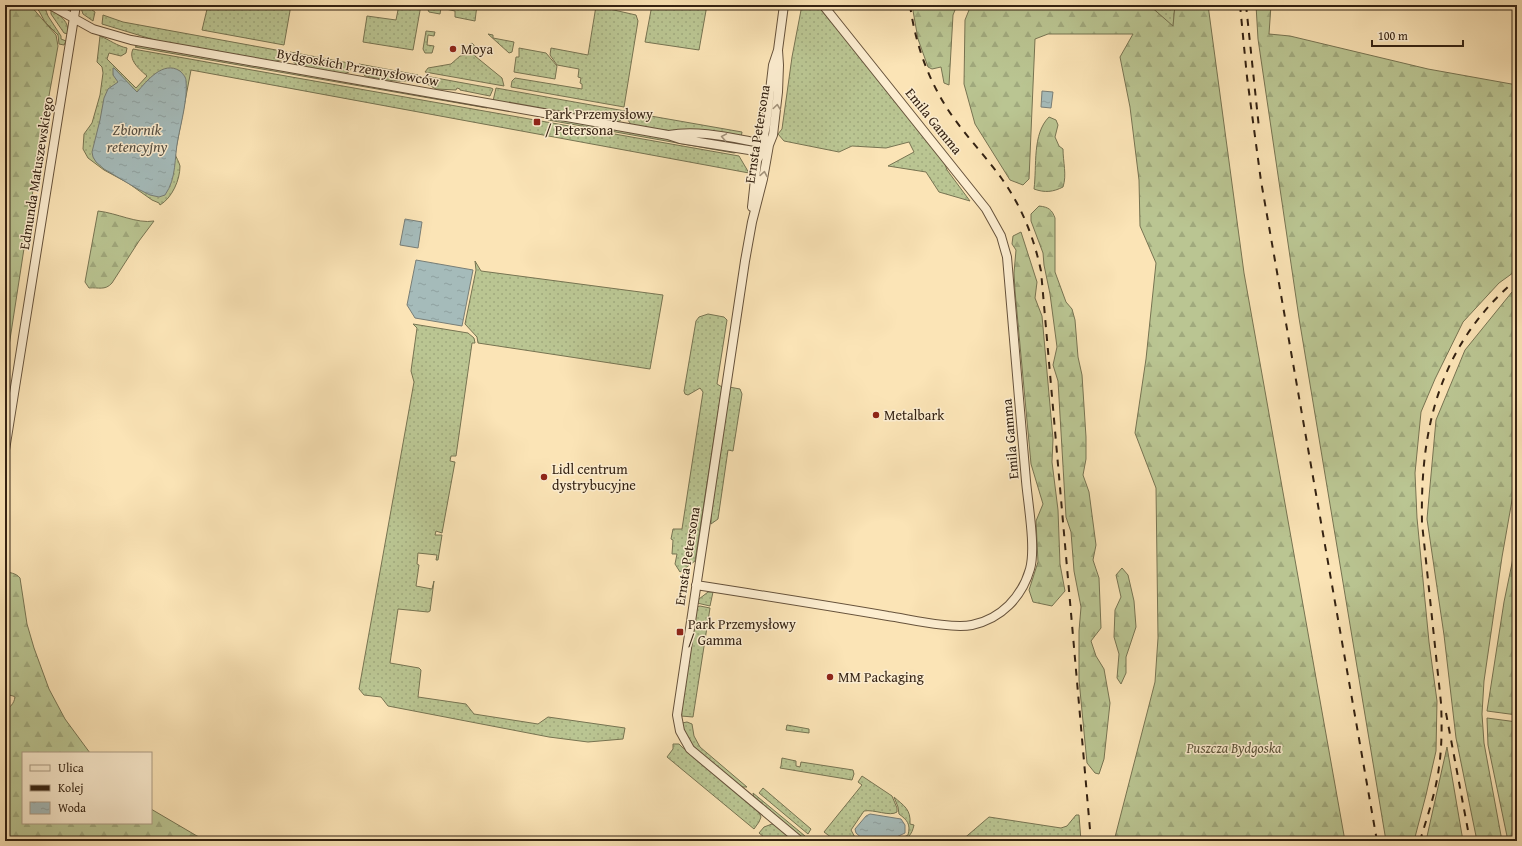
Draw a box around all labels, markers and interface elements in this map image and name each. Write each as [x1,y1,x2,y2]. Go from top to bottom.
scale bar [1372,22,1463,48]
text: 100 m [1378,27,1408,44]
place label: Moya [461,39,493,59]
street label: Bydgoskich Przemysłowców [275,43,441,91]
marker: Moya [448,44,458,54]
street label: Ernsta Petersona [739,83,775,185]
street label: Emila Gamma [901,83,967,159]
street label: Edmunda Matuszewskiego [14,95,58,251]
place label: Park Przemysłowy / Petersona [545,104,653,140]
one-way arrow [772,104,781,110]
marker: Park Przemysłowy / Petersona [532,117,542,127]
water label: Zbiornik retencyjny [107,119,167,157]
one-way arrow [721,133,727,142]
one-way arrow [759,171,768,177]
street label: Emila Gamma [996,398,1023,480]
place label: Metalbark [884,405,945,425]
marker: Metalbark [871,410,881,420]
place label: Lidl centrum dystrybucyjne [552,459,636,495]
marker: Lidl centrum dystrybucyjne [539,472,549,482]
street label: Ernsta Petersona [669,505,705,607]
place label: Park Przemysłowy / Gamma [688,614,796,650]
marker: Park Przemysłowy / Gamma [675,627,685,637]
place label: MM Packaging [838,667,924,687]
marker: MM Packaging [825,672,835,682]
park label: Puszcza Bydgoska [1186,738,1282,758]
legend [22,752,152,824]
text: Ulica [58,759,84,776]
text: Kolej [58,779,83,796]
text: Woda [58,799,86,816]

